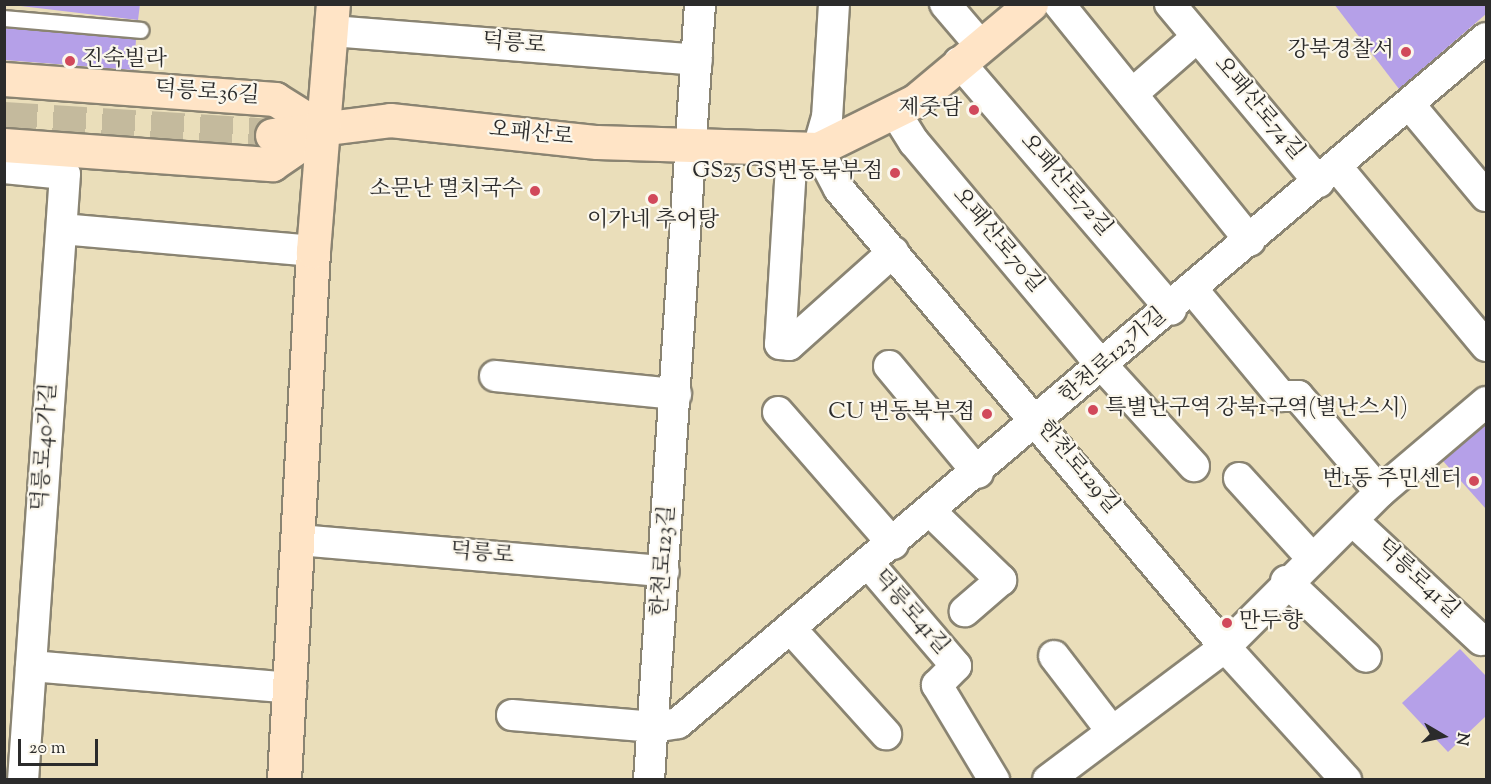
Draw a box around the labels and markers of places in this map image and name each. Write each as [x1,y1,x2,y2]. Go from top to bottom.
place label: 강북경찰서 [1288,39,1394,65]
marker: 강북경찰서 [1399,45,1413,59]
place label: 진숙빌라 [82,48,167,74]
marker: 진숙빌라 [63,54,77,68]
place label: 제줏담 [898,97,962,123]
marker: 제줏담 [967,103,981,117]
place label: GS25 GS번동북부점 [692,160,883,186]
marker: GS25 GS번동북부점 [888,166,902,180]
place label: 소문난 멸치국수 [370,178,523,204]
marker: 소문난 멸치국수 [528,184,542,198]
marker: 이가네 추어탕 [646,192,660,206]
place label: 이가네 추어탕 [587,209,719,235]
place label: 특별난구역 강북1구역(별난스시) [1105,397,1408,423]
place label: CU 번동북부점 [828,401,975,427]
marker: 특별난구역 강북1구역(별난스시) [1086,403,1100,417]
marker: CU 번동북부점 [980,407,994,421]
place label: 번1동 주민센터 [1322,468,1462,494]
marker: 번1동 주민센터 [1467,474,1481,488]
place label: 만두향 [1239,610,1303,636]
marker: 만두향 [1220,616,1234,630]

